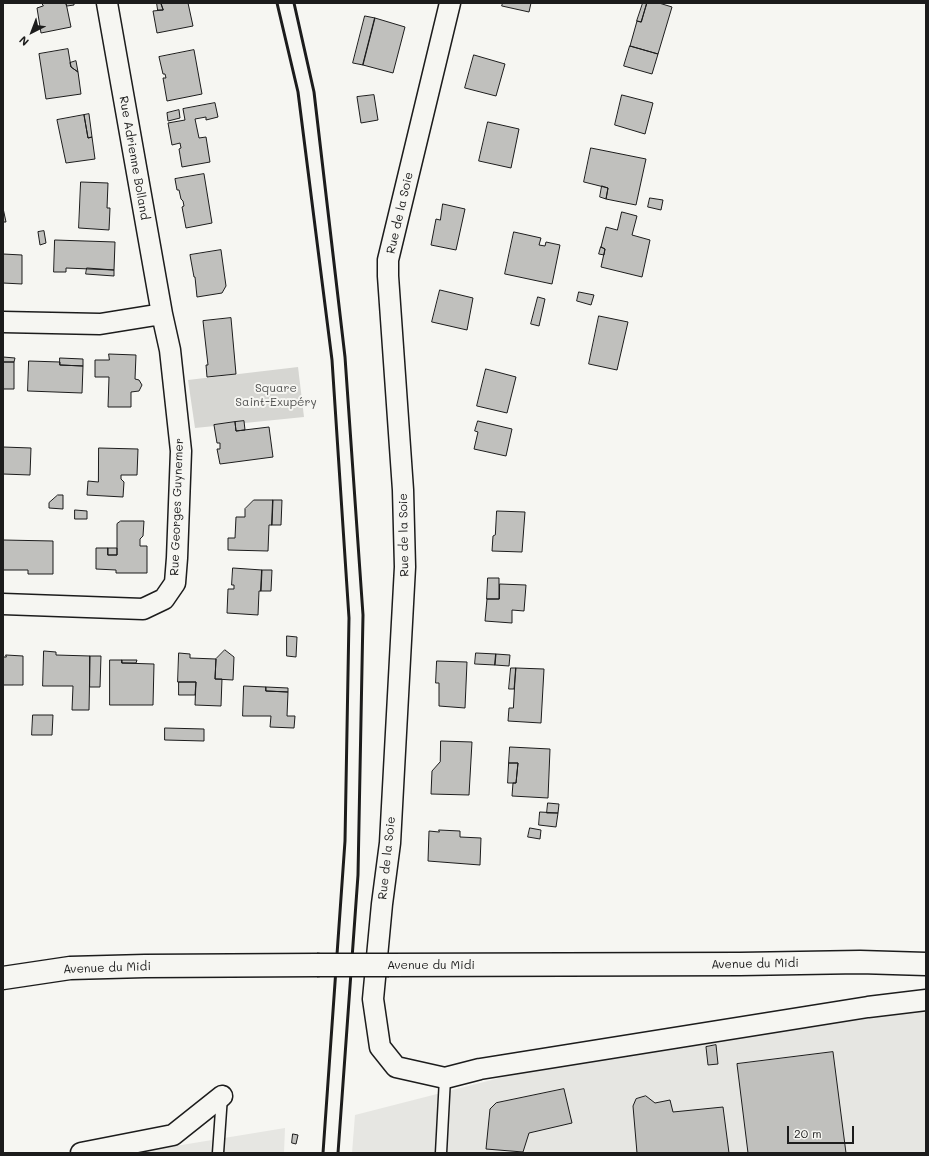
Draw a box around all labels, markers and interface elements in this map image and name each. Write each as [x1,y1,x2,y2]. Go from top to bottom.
north arrow [12,12,52,52]
text: N [16,33,32,50]
street label: Rue Adrienne Bolland [116,95,152,221]
street label: Rue de la Soie [384,171,416,255]
park label: Square Saint-Exupéry [235,381,317,409]
street label: Rue Georges Guynemer [167,438,187,576]
street label: Rue de la Soie [396,493,412,577]
street label: Rue de la Soie [375,816,399,900]
street label: Avenue du Midi [711,956,799,972]
street label: Avenue du Midi [387,958,475,972]
street label: Avenue du Midi [63,959,151,977]
scale bar [789,1118,856,1144]
text: 20 m [794,1125,822,1141]

